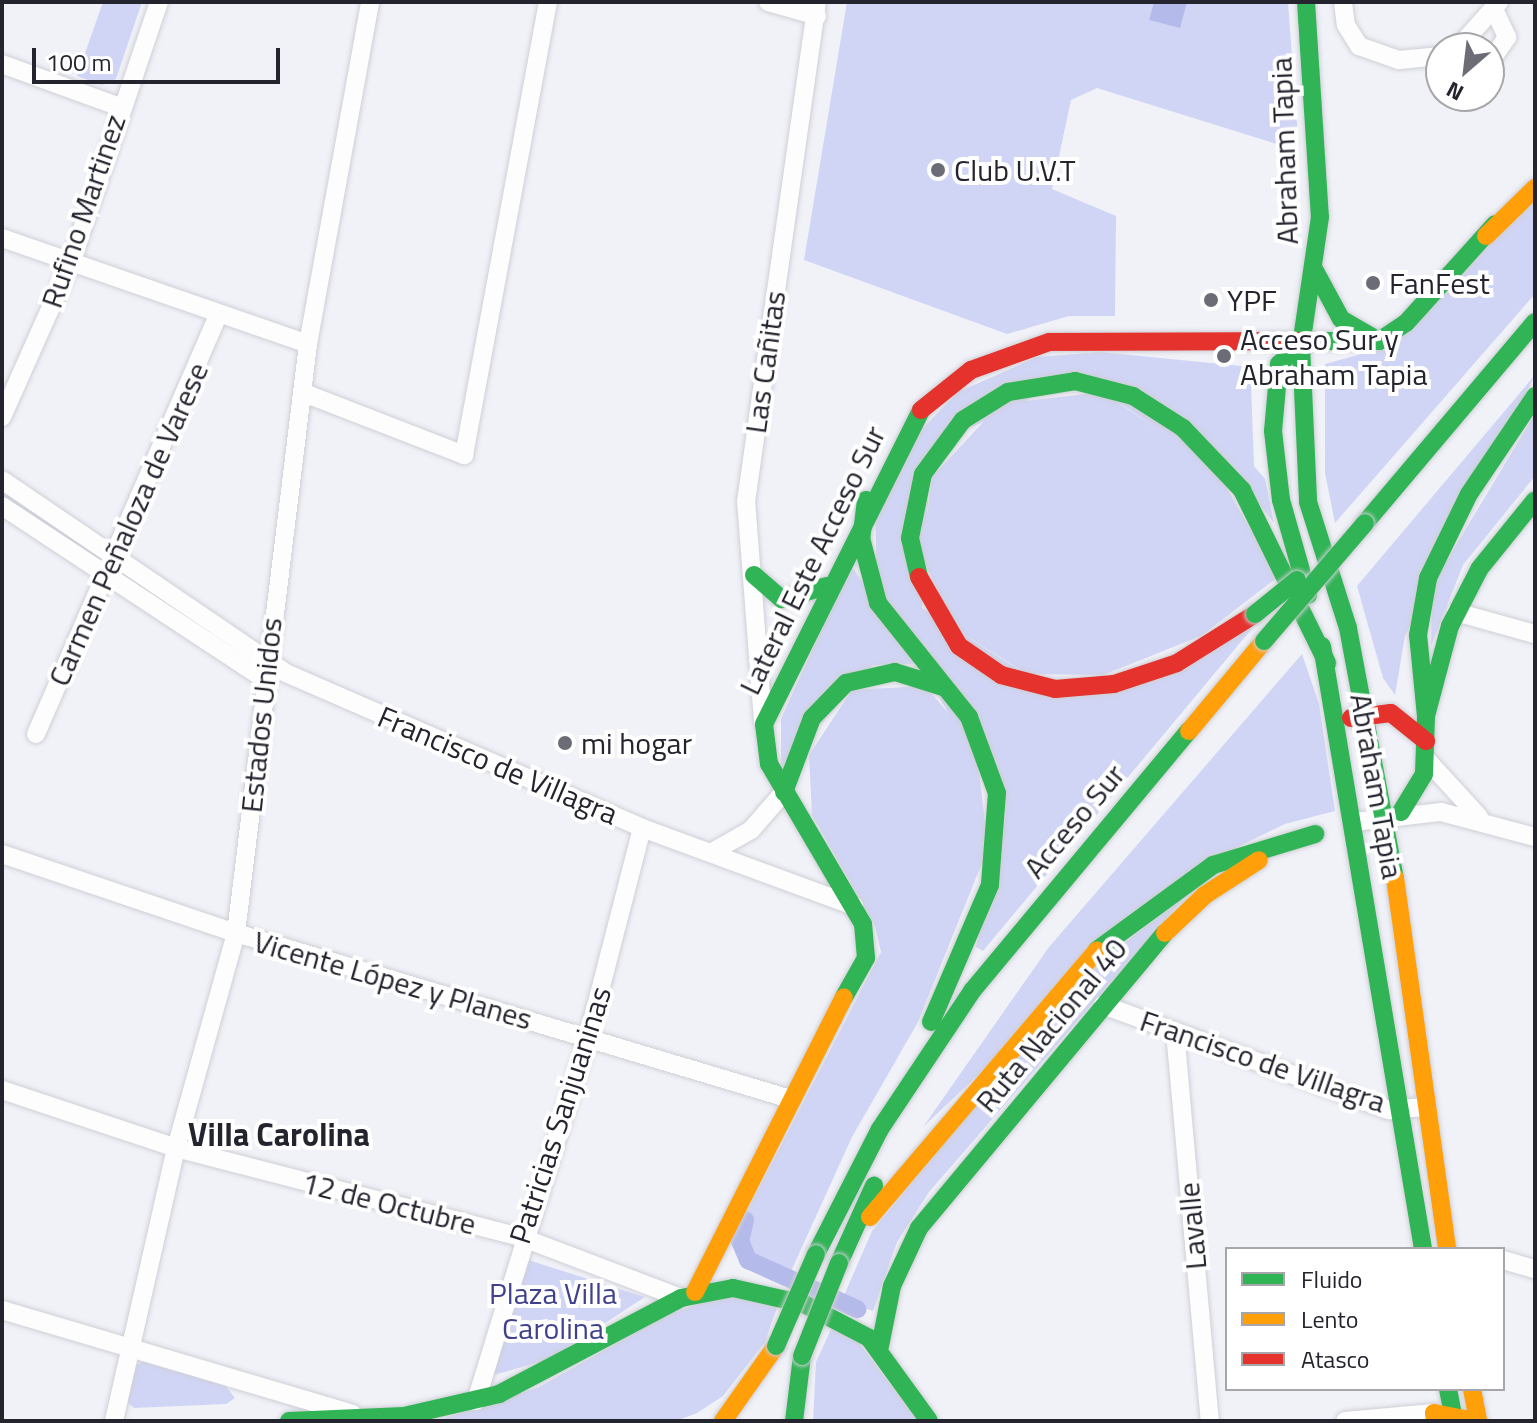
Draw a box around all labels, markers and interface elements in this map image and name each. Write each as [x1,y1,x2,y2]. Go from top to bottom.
scale bar [36,32,284,82]
north arrow [1425,32,1505,112]
text: 100 m [46,44,112,80]
street label: Abraham Tapia [1263,57,1305,245]
text: N [1440,73,1469,110]
street label: Rufino Martinez [33,110,133,312]
place label: Club U.V.T [954,152,1076,188]
marker: Club U.V.T [929,161,947,179]
place label: FanFest [1389,265,1490,301]
marker: FanFest [1364,274,1382,292]
place label: YPF [1227,282,1277,318]
street label: Las Cañitas [737,288,793,436]
marker: YPF [1202,291,1220,309]
place label: Acceso Sur y Abraham Tapia [1240,321,1427,392]
marker: Acceso Sur y Abraham Tapia [1215,347,1233,365]
street label: Carmen Peñaloza de Varese [40,357,216,691]
street label: Lateral Este Acceso Sur [731,420,893,700]
street label: Estados Unidos [233,616,289,814]
street label: Abraham Tapia [1343,691,1411,881]
street label: Francisco de Villagra [373,698,623,832]
place label: mi hogar [581,725,692,761]
marker: mi hogar [556,734,574,752]
street label: Acceso Sur [1016,757,1132,885]
street label: Vicente López y Planes [250,923,536,1037]
street label: Ruta Nacional 40 [968,931,1134,1119]
street label: Patricias Sanjuaninas [501,982,619,1248]
street label: Francisco de Villagra [1136,1002,1390,1120]
district label: Villa Carolina [188,1115,370,1153]
street label: 12 de Octubre [298,1164,480,1242]
street label: Lavalle [1170,1181,1214,1271]
legend [1225,1247,1505,1391]
text: Fluido [1301,1261,1363,1297]
park label: Plaza Villa Carolina [489,1275,617,1346]
text: Lento [1301,1301,1358,1337]
text: Atasco [1301,1341,1370,1377]

